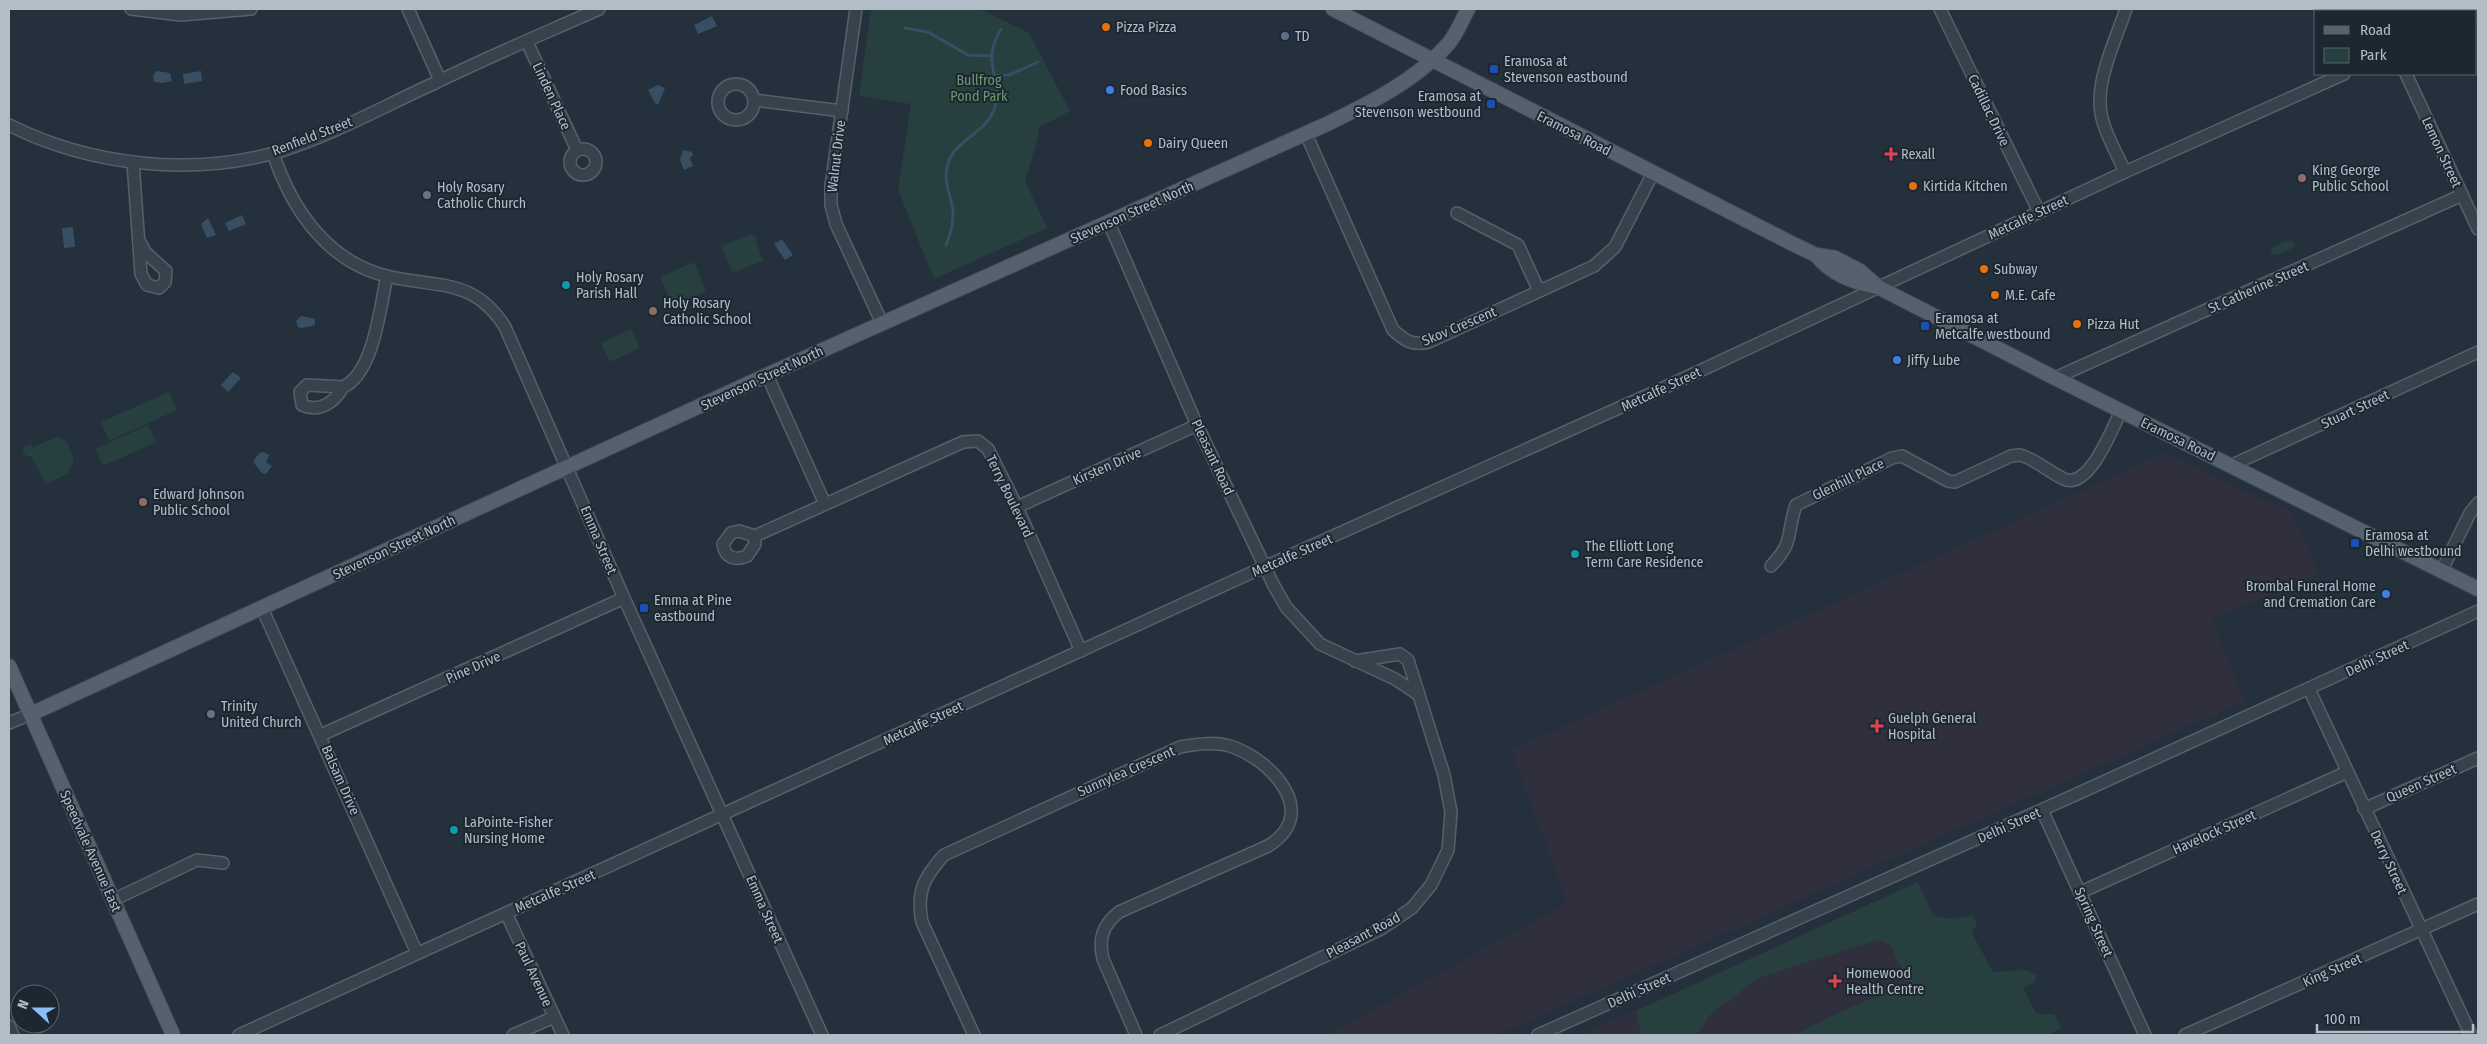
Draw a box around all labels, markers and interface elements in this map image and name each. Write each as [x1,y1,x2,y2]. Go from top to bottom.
legend [2314,10,2477,75]
place label: Pizza Pizza [1116,19,1177,36]
marker: Pizza Pizza [1100,21,1112,33]
text: Road [2360,21,2391,39]
place label: TD [1295,28,1310,45]
marker: TD [1279,30,1291,42]
text: Park [2360,46,2387,64]
place label: Eramosa at Stevenson eastbound [1504,53,1628,86]
street label: Linden Place [529,60,575,133]
marker: Eramosa at Stevenson eastbound [1488,63,1500,75]
street label: Cadillac Drive [1964,71,2013,149]
park label: Bullfrog Pond Park [950,72,1008,105]
place label: Food Basics [1120,82,1187,99]
marker: Food Basics [1104,84,1116,96]
place label: Eramosa at Stevenson westbound [1355,88,1481,121]
marker: Eramosa at Stevenson westbound [1485,98,1497,110]
street label: Eramosa Road [1534,108,1614,159]
street label: Renfield Street [270,113,355,160]
street label: Lemon Street [2418,114,2465,191]
street label: Walnut Drive [824,119,849,193]
place label: Dairy Queen [1158,135,1228,152]
marker: Dairy Queen [1142,137,1154,149]
place label: Rexall [1901,146,1936,163]
marker: Rexall [1885,148,1897,160]
place label: King George Public School [2312,162,2389,195]
marker: King George Public School [2296,172,2308,184]
street label: Stevenson Street North [1068,178,1196,247]
place label: Kirtida Kitchen [1923,178,2008,195]
place label: Holy Rosary Catholic Church [437,179,526,212]
marker: Kirtida Kitchen [1907,180,1919,192]
marker: Holy Rosary Catholic Church [421,189,433,201]
street label: Metcalfe Street [1986,191,2071,243]
street label: St Catherine Street [2205,258,2311,317]
place label: Subway [1994,261,2038,278]
marker: Subway [1978,263,1990,275]
place label: Holy Rosary Parish Hall [576,269,644,302]
marker: Holy Rosary Parish Hall [560,279,572,291]
place label: M.E. Cafe [2005,287,2056,304]
marker: M.E. Cafe [1989,289,2001,301]
place label: Holy Rosary Catholic School [663,295,752,328]
street label: Skov Crescent [1419,303,1499,350]
marker: Holy Rosary Catholic School [647,305,659,317]
place label: Eramosa at Metcalfe westbound [1935,310,2051,343]
place label: Pizza Hut [2087,316,2140,333]
marker: Pizza Hut [2071,318,2083,330]
marker: Eramosa at Metcalfe westbound [1919,320,1931,332]
street label: Stevenson Street North [698,343,826,414]
place label: Jiffy Lube [1907,352,1960,369]
marker: Jiffy Lube [1891,354,1903,366]
street label: Metcalfe Street [1619,363,1704,415]
street label: Stuart Street [2319,386,2392,433]
street label: Eramosa Road [2138,414,2218,465]
street label: Pleasant Road [1188,417,1237,498]
street label: Kirsten Drive [1070,444,1144,489]
street label: Terry Boulevard [982,452,1037,540]
street label: Glenhill Place [1810,455,1887,504]
place label: Edward Johnson Public School [153,486,245,519]
marker: Edward Johnson Public School [137,496,149,508]
street label: Emma Street [577,503,621,577]
street label: Stevenson Street North [330,512,458,583]
place label: Eramosa at Delhi westbound [2365,527,2462,560]
street label: Metcalfe Street [1249,530,1335,581]
marker: Eramosa at Delhi westbound [2349,537,2361,549]
place label: The Elliott Long Term Care Residence [1585,538,1703,571]
marker: The Elliott Long Term Care Residence [1569,548,1581,560]
place label: Brombal Funeral Home and Cremation Care [2246,578,2376,611]
marker: Brombal Funeral Home and Cremation Care [2380,588,2392,600]
place label: Emma at Pine eastbound [654,592,732,625]
marker: Emma at Pine eastbound [638,602,650,614]
street label: Delhi Street [2343,636,2412,680]
street label: Pine Drive [443,648,503,687]
street label: Metcalfe Street [881,697,966,749]
place label: Trinity United Church [221,698,302,731]
marker: Trinity United Church [205,708,217,720]
place label: Guelph General Hospital [1888,710,1976,743]
marker: Guelph General Hospital [1870,719,1884,733]
street label: Sunnylea Crescent [1075,742,1178,800]
street label: Balsam Drive [318,743,363,818]
street label: Queen Street [2383,760,2459,806]
street label: Speedvale Avenue East [56,788,125,915]
street label: Delhi Street [1975,804,2044,847]
street label: Havelock Street [2170,806,2259,858]
place label: LaPointe-Fisher Nursing Home [464,814,553,847]
marker: LaPointe-Fisher Nursing Home [448,824,460,836]
street label: Derry Street [2366,827,2411,897]
street label: Metcalfe Street [512,866,598,917]
street label: Emma Street [742,873,787,946]
street label: Spring Street [2071,885,2117,960]
street label: Pleasant Road [1323,909,1403,962]
street label: Paul Avenue [511,939,556,1010]
street label: King Street [2300,950,2365,991]
place label: Homewood Health Centre [1846,965,1924,998]
street label: Delhi Street [1605,969,1674,1012]
marker: Homewood Health Centre [1828,974,1842,988]
north arrow [10,984,60,1034]
text: N [14,998,33,1011]
scale bar [2317,1002,2473,1034]
text: 100 m [2324,1010,2361,1028]

